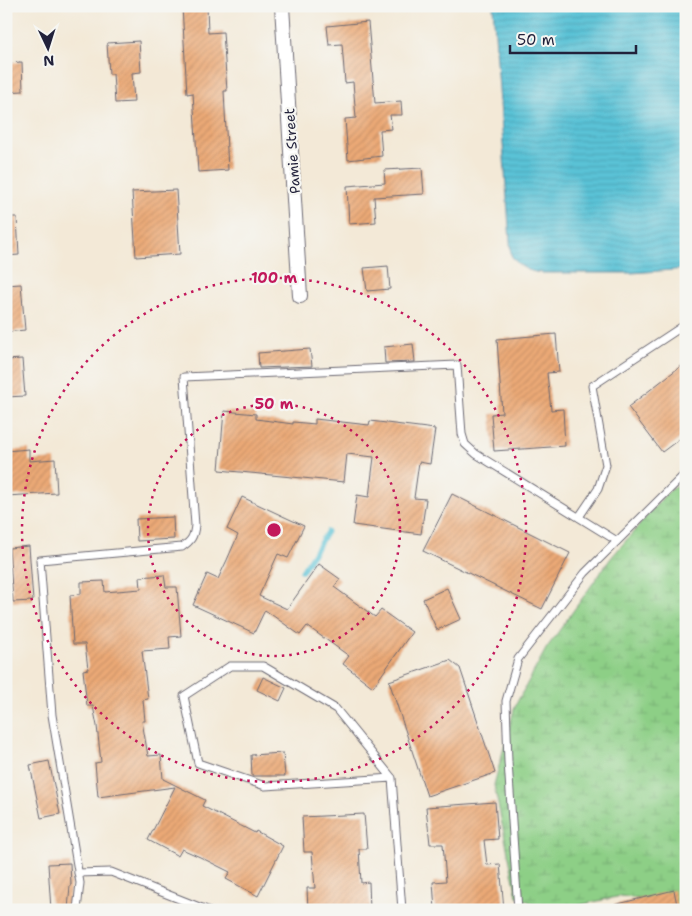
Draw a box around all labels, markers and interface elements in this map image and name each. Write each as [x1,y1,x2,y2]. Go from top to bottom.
north arrow [22,22,72,72]
scale bar [510,22,636,54]
text: 50 m [517,30,555,50]
text: N [43,52,55,70]
street label: Pamie Street [280,108,304,194]
text: 100 m [251,268,297,288]
text: 50 m [255,394,294,414]
centre of rings [265,521,283,539]

